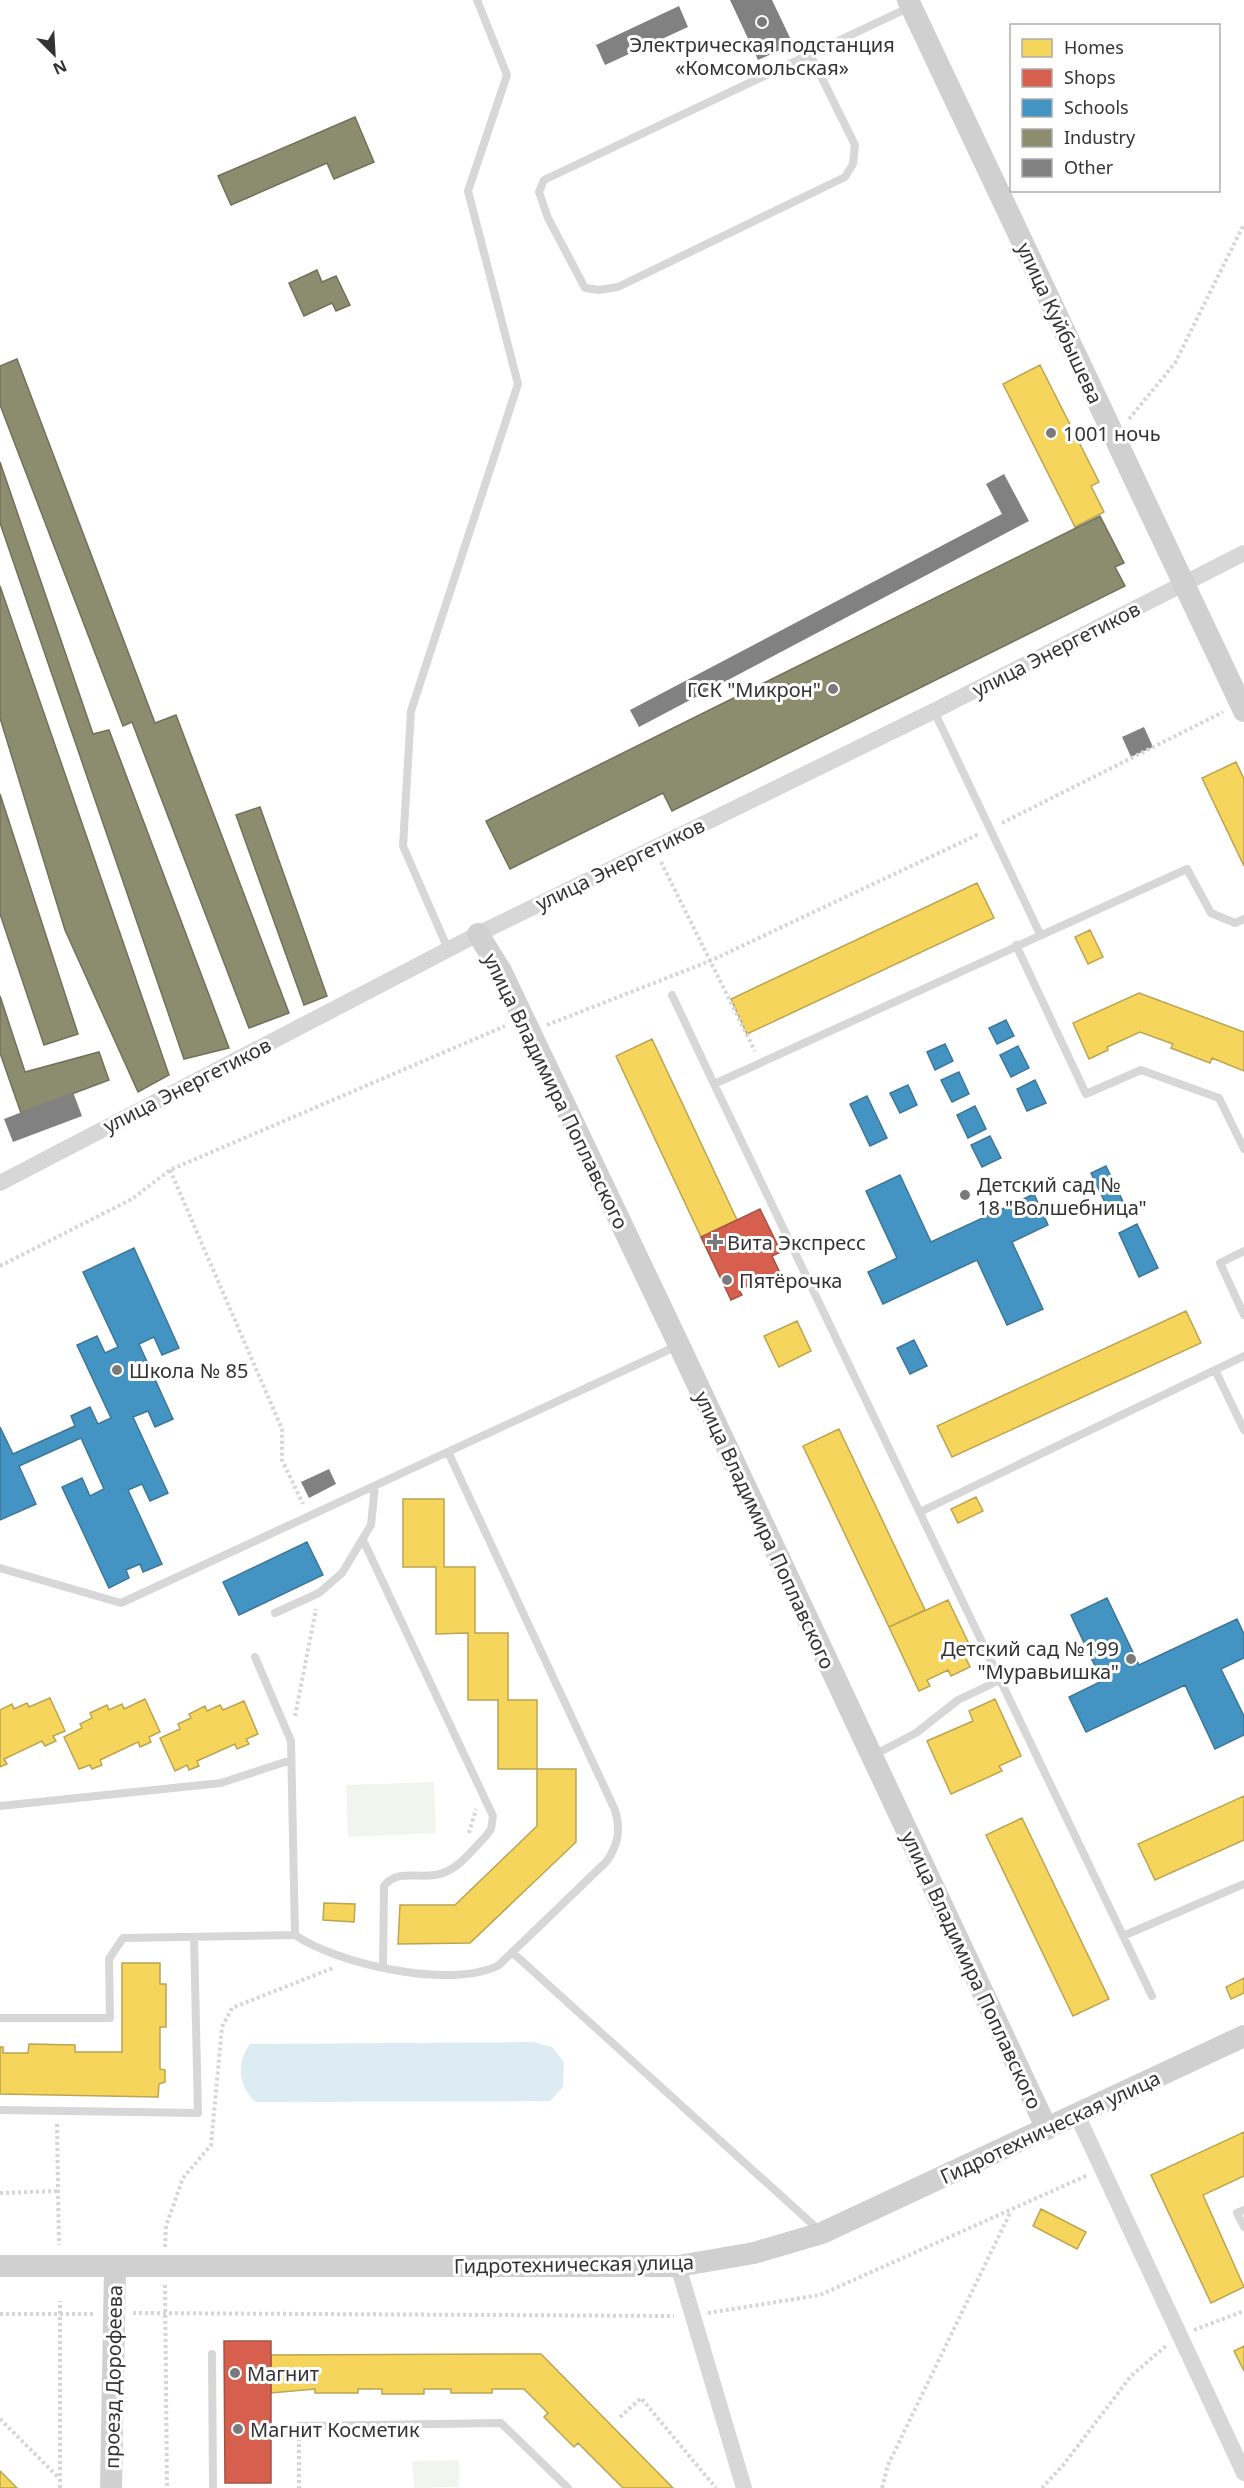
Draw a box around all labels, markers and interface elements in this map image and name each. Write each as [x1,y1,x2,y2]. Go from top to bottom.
marker: Электрическая подстанция «Комсомольская» [755,15,769,29]
north arrow [24,24,84,84]
legend [1010,24,1220,192]
place label: Электрическая подстанция «Комсомольская» [629,31,895,81]
text: Homes [1064,35,1124,59]
text: N [50,55,71,80]
text: Shops [1064,65,1116,89]
text: Schools [1064,95,1129,119]
text: Industry [1064,125,1136,149]
text: Other [1064,155,1114,179]
street label: улица Куйбышева [1011,238,1109,408]
place label: 1001 ночь [1063,420,1161,447]
marker: 1001 ночь [1044,426,1058,440]
street label: улица Энергетиков [968,595,1144,703]
place label: ГСК "Микрон" [687,676,821,703]
marker: ГСК "Микрон" [826,682,840,696]
street label: улица Энергетиков [531,811,709,917]
street label: улица Владимира Поплавского [477,949,635,1233]
street label: улица Энергетиков [99,1031,275,1139]
place label: Детский сад № 18 "Волшебница" [977,1171,1147,1221]
marker: Детский сад № 18 "Волшебница" [958,1188,972,1202]
place label: Вита Экспресс [727,1229,866,1256]
marker: Вита Экспресс [708,1235,722,1249]
place label: Пятёрочка [739,1267,842,1294]
marker: Пятёрочка [720,1273,734,1287]
place label: Школа № 85 [129,1357,248,1384]
marker: Школа № 85 [110,1363,124,1377]
street label: улица Владимира Поплавского [689,1387,841,1673]
place label: Детский сад №199 "Муравьишка" [941,1635,1119,1685]
marker: Детский сад №199 "Муравьишка" [1124,1652,1138,1666]
street label: улица Владимира Поплавского [896,1827,1048,2113]
street label: Гидротехническая улица [936,2064,1164,2190]
street label: Гидротехническая улица [454,2248,694,2280]
street label: проезд Дорофеева [98,2285,128,2469]
place label: Магнит [247,2360,319,2387]
marker: Магнит [228,2366,242,2380]
place label: Магнит Косметик [250,2416,420,2443]
marker: Магнит Косметик [231,2422,245,2436]

